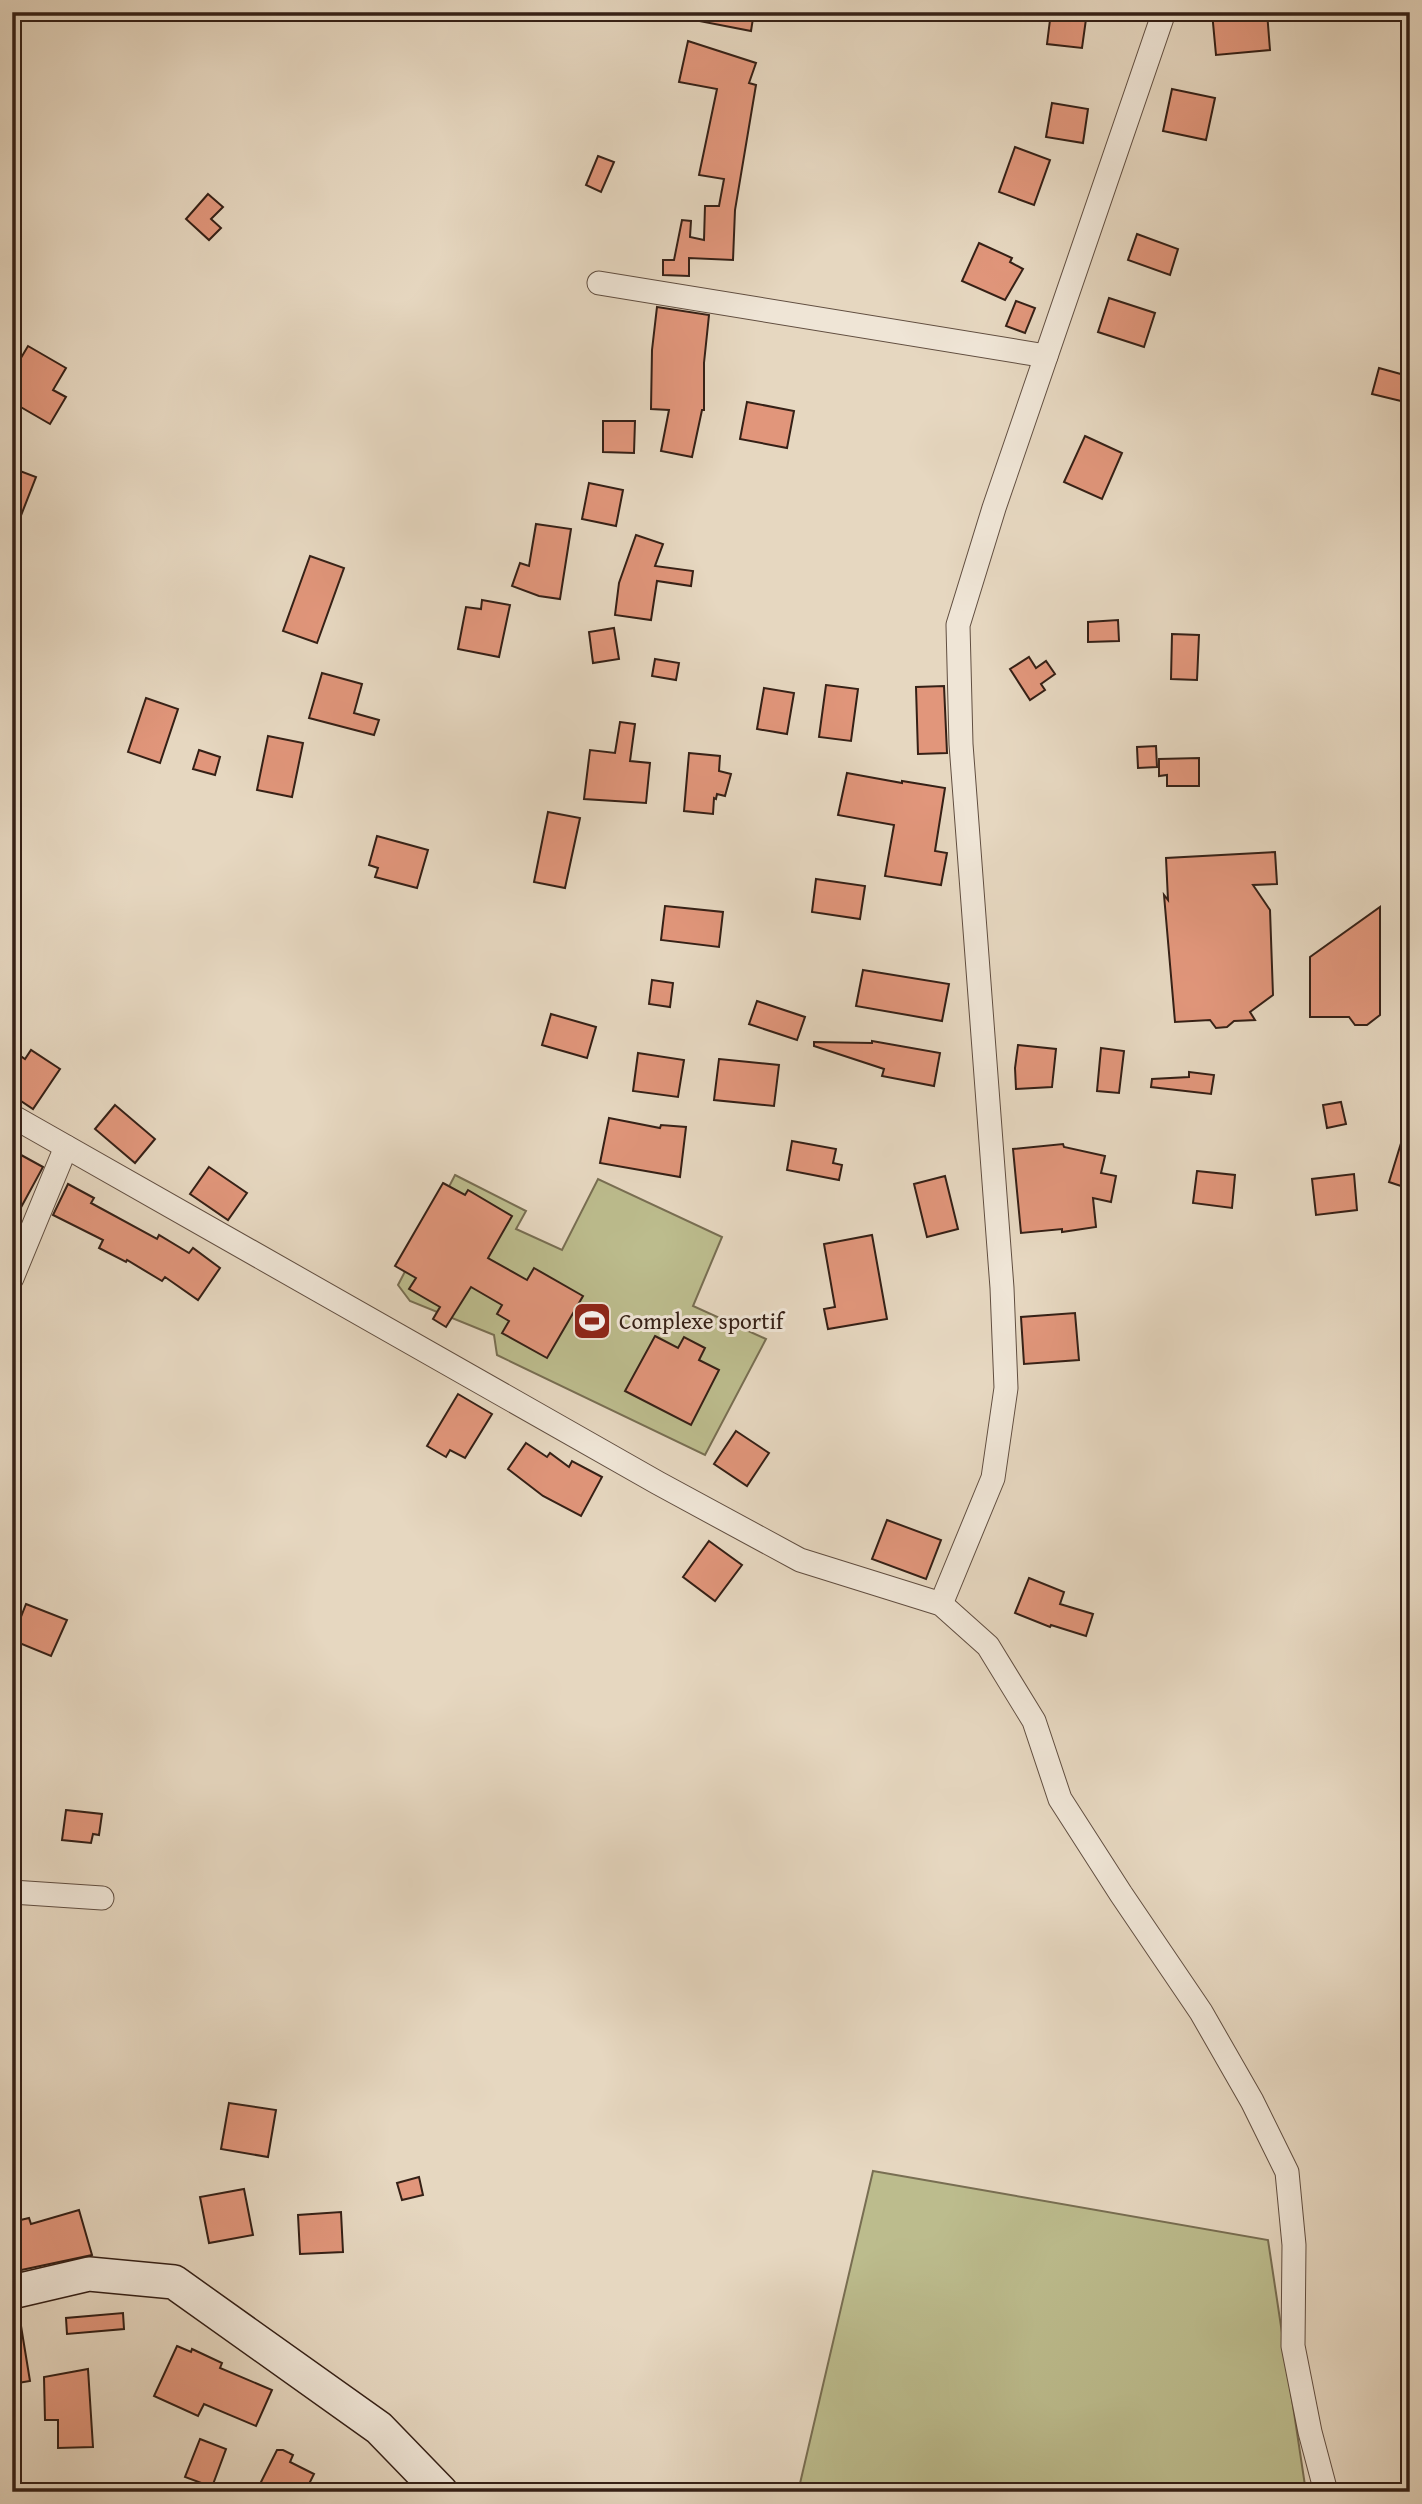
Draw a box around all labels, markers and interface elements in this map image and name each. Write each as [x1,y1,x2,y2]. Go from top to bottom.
sports icon: Complexe sportif [571,1300,613,1342]
place label: Complexe sportif [619,1304,786,1337]

